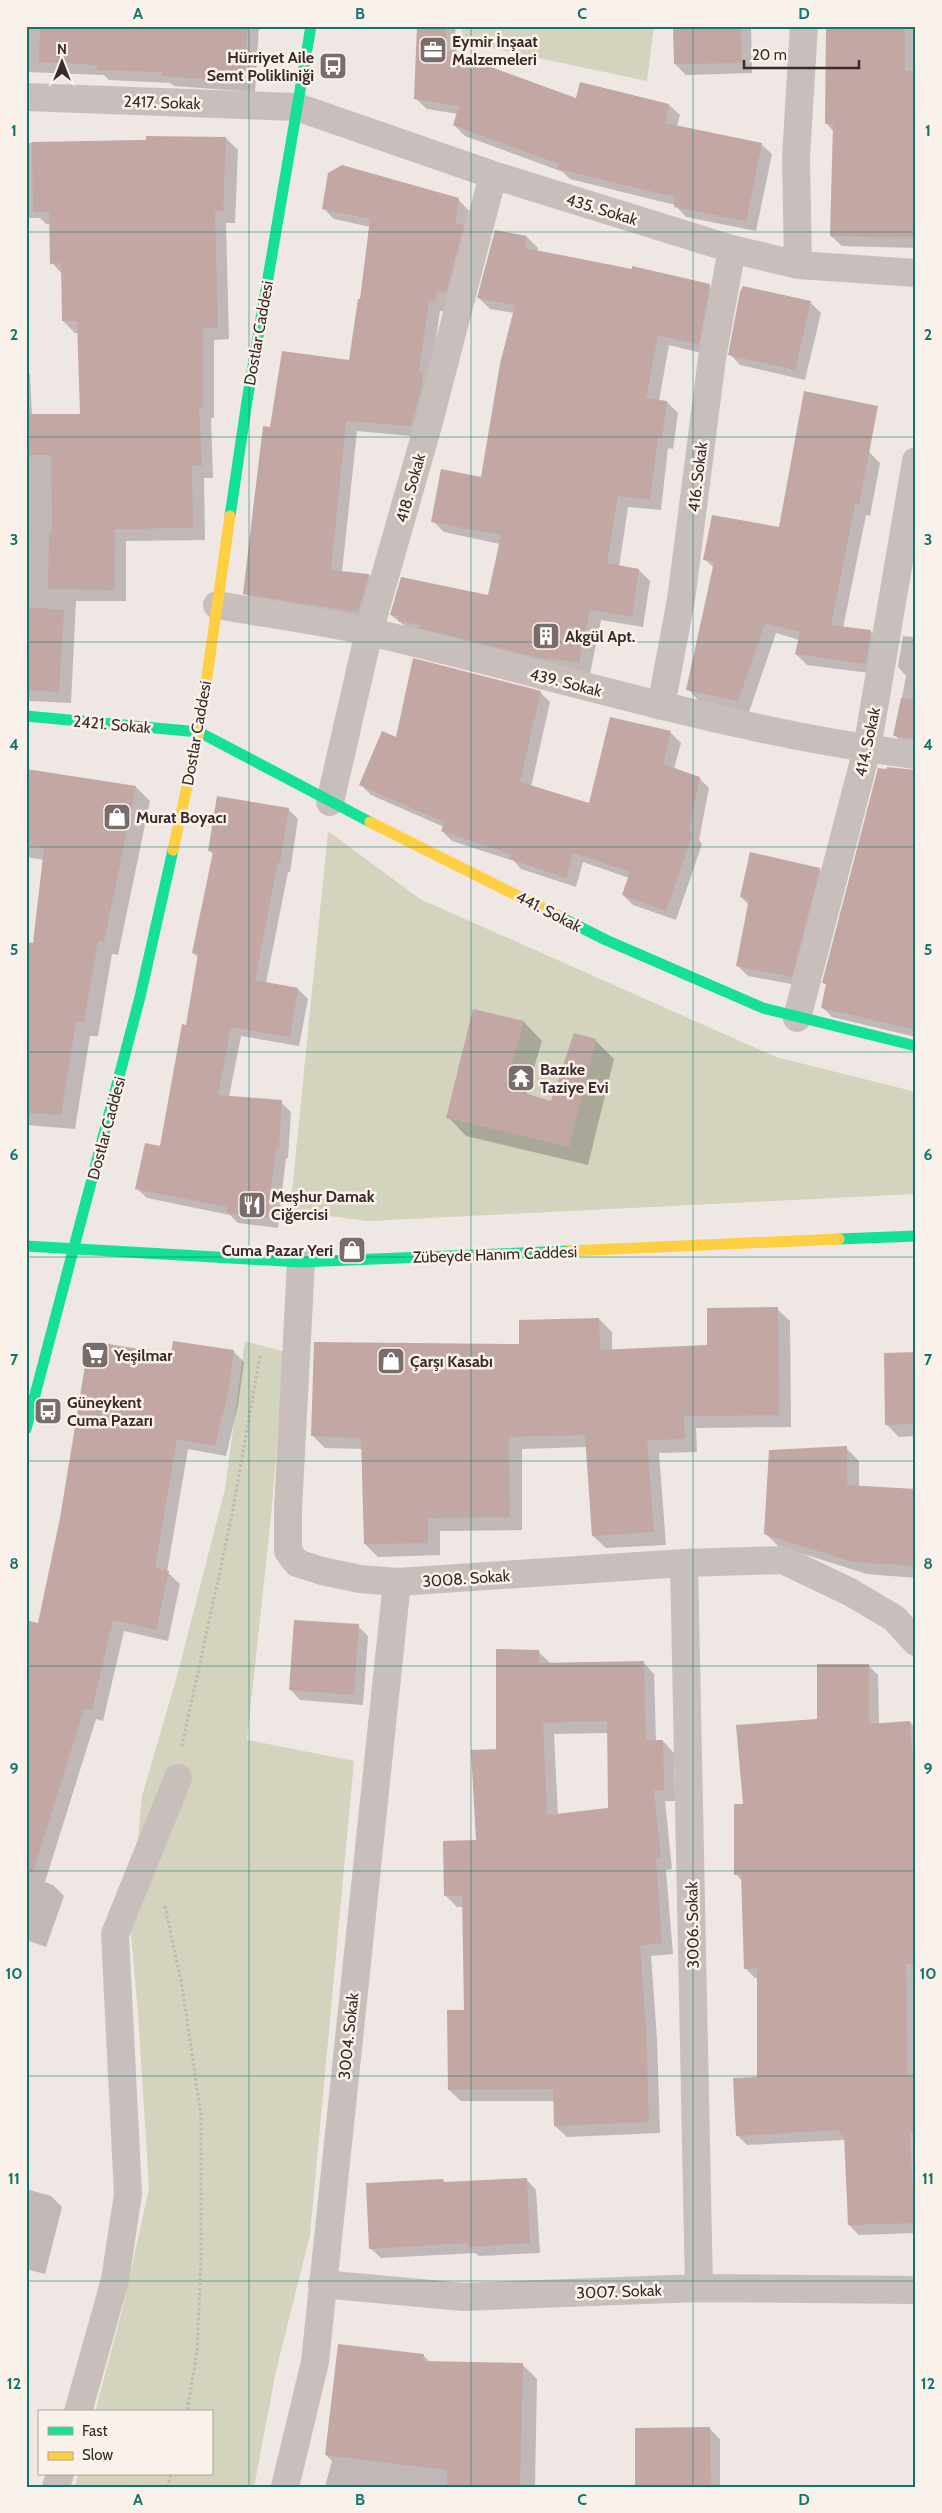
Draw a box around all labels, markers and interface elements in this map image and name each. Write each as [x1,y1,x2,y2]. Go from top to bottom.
text: A [133,4,143,23]
text: B [355,4,365,23]
text: C [577,4,587,23]
text: D [798,4,810,23]
place label: Eymir İnşaat Malzemeleri [452,32,538,69]
office icon: Eymir İnşaat Malzemeleri [418,35,448,65]
north arrow [38,38,88,88]
scale bar [744,38,860,70]
text: N [57,40,67,58]
text: 20 m [752,46,787,64]
place label: Hürriyet Aile Semt Polikliniği [207,48,314,85]
bus stop icon: Hürriyet Aile Semt Polikliniği [318,51,348,81]
street label: 2417. Sokak [123,92,202,113]
text: 1 [11,121,17,140]
text: 1 [925,121,931,140]
street label: 435. Sokak [564,190,641,230]
street label: Dostlar Caddesi [240,279,277,387]
text: 2 [10,325,18,344]
text: 2 [924,325,932,344]
street label: 416. Sokak [684,440,711,513]
street label: 418. Sokak [392,451,430,525]
text: 3 [10,530,18,549]
text: 3 [924,530,932,549]
building icon: Akgül Apt. [531,621,561,651]
place label: Akgül Apt. [565,627,635,646]
street label: 439. Sokak [528,664,605,701]
street label: Dostlar Caddesi [178,679,215,787]
street label: 414. Sokak [851,705,884,779]
street label: 2421. Sokak [72,712,153,737]
text: 4 [9,735,19,754]
text: 4 [923,735,933,754]
shop icon: Murat Boyacı [102,802,132,832]
place label: Murat Boyacı [136,808,227,827]
street label: 441. Sokak [513,887,585,936]
text: 5 [10,940,18,959]
text: 5 [924,940,932,959]
place label: Bazıke Taziye Evi [540,1060,609,1097]
temple icon: Bazıke Taziye Evi [506,1063,536,1093]
street label: Dostlar Caddesi [84,1074,129,1182]
text: 6 [10,1145,19,1164]
text: 6 [924,1145,933,1164]
place label: Meşhur Damak Ciğercisi [271,1187,375,1224]
restaurant icon: Meşhur Damak Ciğercisi [237,1190,267,1220]
shop icon: Cuma Pazar Yeri [337,1235,367,1265]
place label: Cuma Pazar Yeri [222,1241,333,1260]
street label: Zübeyde Hanım Caddesi [412,1242,578,1267]
supermarket icon: Yeşilmar [80,1340,110,1370]
place label: Yeşilmar [113,1346,173,1365]
shop icon: Çarşı Kasabı [376,1346,406,1376]
text: 7 [10,1350,19,1369]
text: 7 [924,1350,933,1369]
place label: Çarşı Kasabı [410,1352,493,1371]
place label: Güneykent Cuma Pazarı [67,1393,153,1430]
bus stop icon: Güneykent Cuma Pazarı [33,1396,63,1426]
text: 8 [9,1554,19,1573]
text: 8 [923,1554,933,1573]
street label: 3008. Sokak [422,1566,511,1591]
text: 9 [10,1759,19,1778]
text: 9 [924,1759,933,1778]
street label: 3006. Sokak [682,1880,703,1969]
text: 10 [5,1964,23,1983]
text: 10 [919,1964,937,1983]
street label: 3004. Sokak [335,1991,363,2080]
text: 11 [8,2169,20,2188]
text: 11 [922,2169,934,2188]
street label: 3007. Sokak [576,2280,663,2302]
text: 12 [7,2374,21,2393]
text: 12 [921,2374,935,2393]
legend [38,2410,212,2476]
text: Fast [82,2422,107,2440]
text: Slow [82,2446,113,2464]
text: A [133,2490,143,2509]
text: B [355,2490,365,2509]
text: C [577,2490,587,2509]
text: D [798,2490,810,2509]

